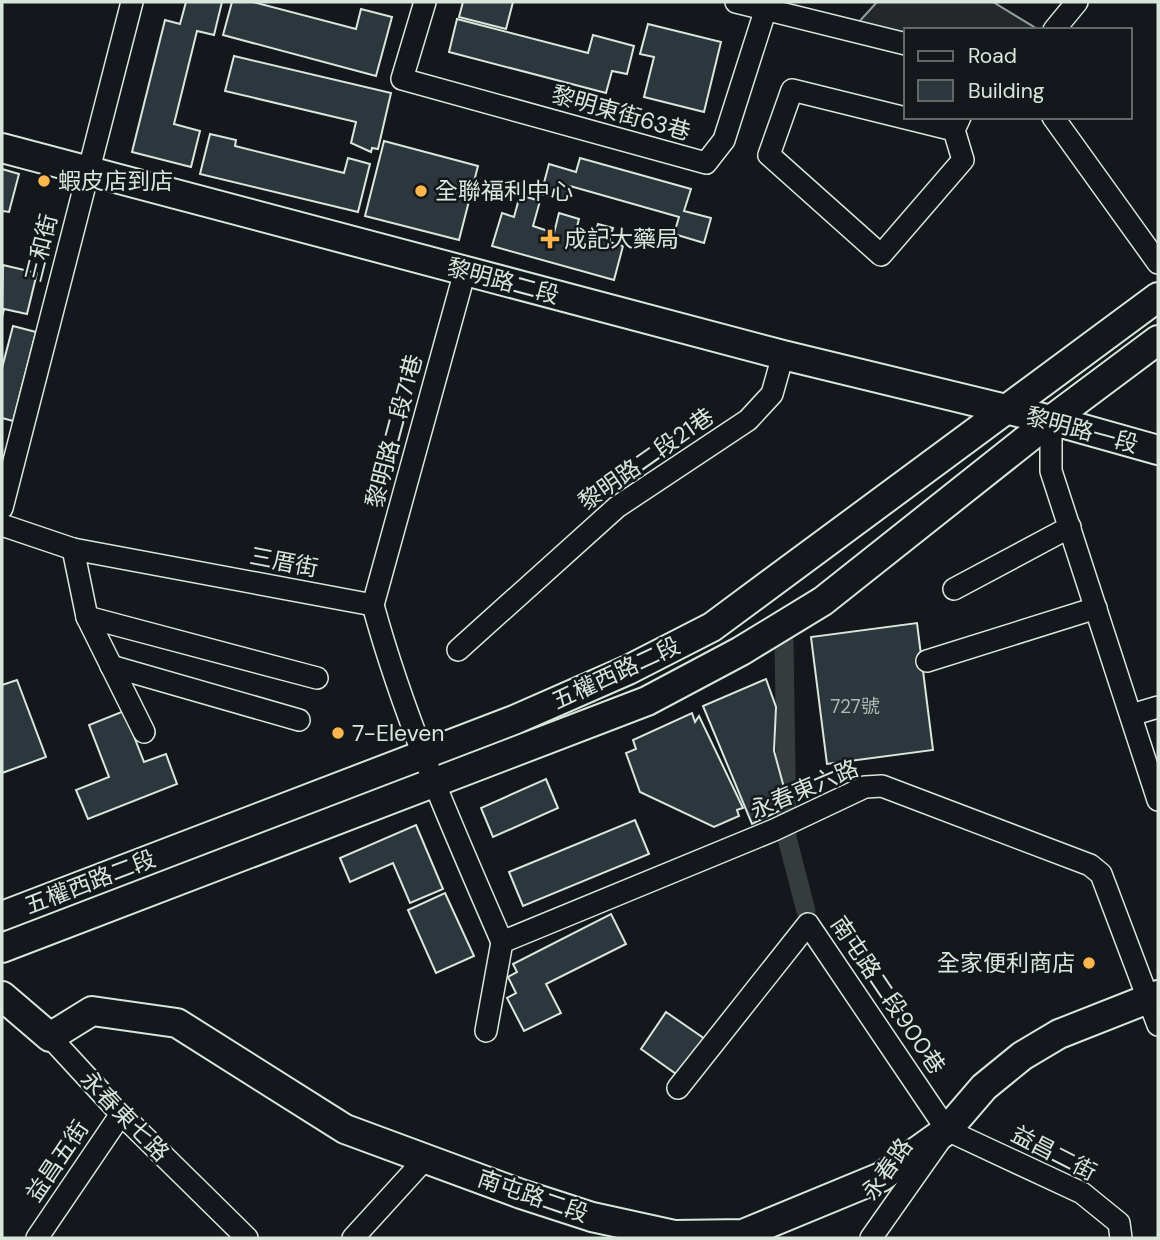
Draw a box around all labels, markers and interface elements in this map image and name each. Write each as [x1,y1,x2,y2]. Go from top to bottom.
legend [904,28,1132,119]
text: Road [968,42,1017,70]
text: Building [968,77,1045,105]
street label: 黎明東街63巷 [548,79,694,147]
place label: 蝦皮店到店 [58,166,173,196]
marker: 蝦皮店到店 [36,173,52,189]
place label: 全聯福利中心 [435,176,573,206]
marker: 全聯福利中心 [413,183,429,199]
street label: 三和街 [18,211,64,285]
place label: 成記大藥局 [564,224,679,254]
marker: 成記大藥局 [542,231,558,247]
street label: 黎明路二段 [444,252,562,310]
street label: 黎明路二段71巷 [359,351,429,511]
street label: 黎明路二段21巷 [573,401,719,517]
street label: 黎明路一段 [1023,401,1141,459]
street label: 三厝街 [247,541,321,583]
street label: 五權西路二段 [547,630,685,716]
house number: 727號 [830,694,880,719]
place label: 7-Eleven [352,718,444,748]
marker: 7-Eleven [330,725,346,741]
street label: 永春東六路 [745,753,863,825]
street label: 五權西路二段 [20,843,160,921]
street label: 南屯路二段900巷 [824,910,952,1080]
place label: 全家便利商店 [937,948,1075,978]
marker: 全家便利商店 [1081,955,1097,971]
street label: 永春東七路 [74,1064,176,1168]
street label: 益昌五街 [19,1114,95,1208]
street label: 益昌二街 [1006,1119,1102,1187]
street label: 永春路 [855,1132,919,1206]
street label: 南屯路二段 [474,1163,592,1229]

